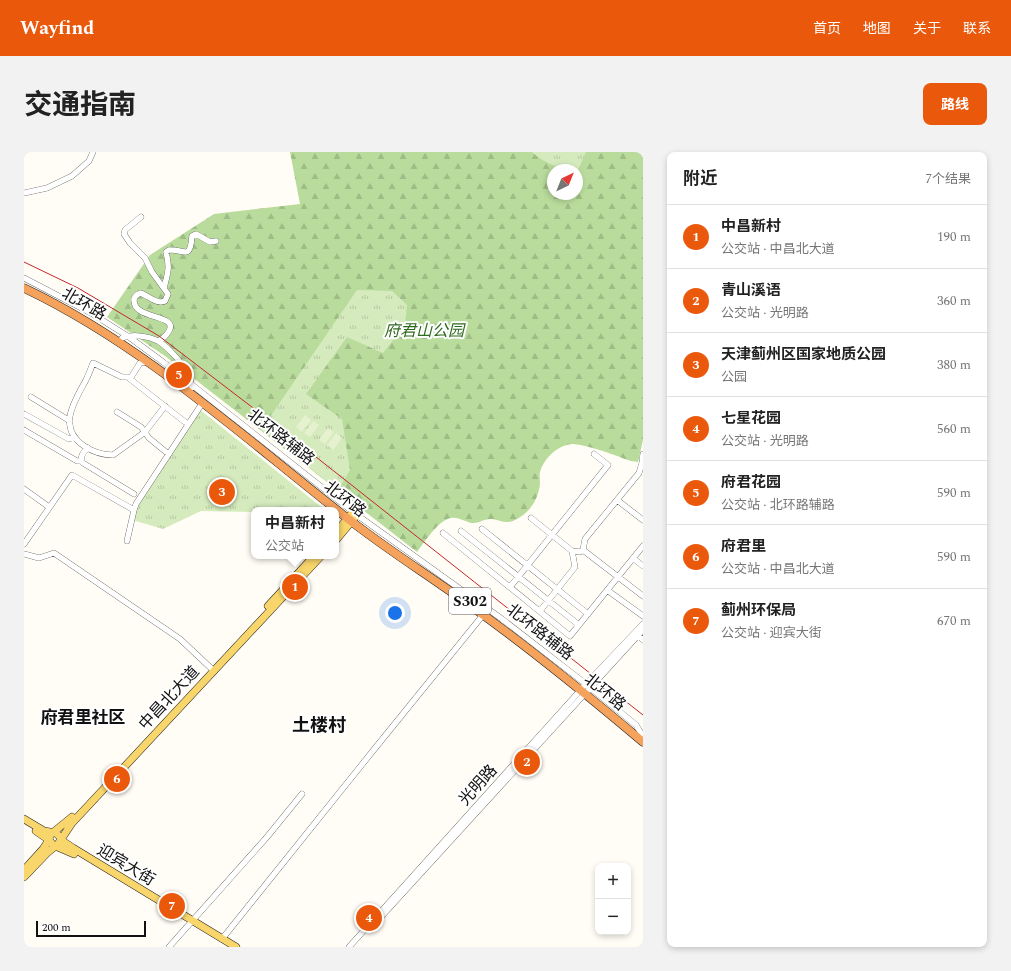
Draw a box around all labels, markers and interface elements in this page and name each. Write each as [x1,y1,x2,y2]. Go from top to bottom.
text: Wayfind [20,14,94,43]
text: 首页 [813,18,841,39]
text: 地图 [863,18,891,39]
text: 关于 [913,18,941,39]
text: 联系 [963,18,991,39]
button: 路线 [923,83,987,125]
text: 交通指南 [24,84,136,127]
north arrow [547,164,583,200]
text: 附近 [683,166,717,192]
text: 7个结果 [925,169,971,189]
text: 中昌新村 [721,215,781,238]
text: 1 [692,227,700,247]
text: 190 m [937,227,971,247]
text: 公交站 · 中昌北大道 [721,239,835,259]
text: 青山溪语 [721,279,781,302]
street label: 北环路 [57,282,111,326]
text: 2 [692,291,700,311]
text: 360 m [937,291,971,311]
text: 公交站 · 光明路 [721,303,809,323]
park label: 府君山公园 [384,319,466,343]
text: 天津蓟州区国家地质公园 [721,343,886,366]
text: 3 [692,355,700,375]
text: 380 m [937,355,971,375]
pin: 5 [166,360,192,390]
text: 公园 [721,367,747,387]
street label: 北环路辅路 [242,403,320,471]
text: 七星花园 [721,407,781,430]
text: 4 [692,419,700,439]
text: 560 m [937,419,971,439]
text: 公交站 · 光明路 [721,431,809,451]
text: 府君花园 [721,471,781,494]
street label: 北环路 [319,475,371,523]
pin: 3 [209,477,235,507]
text: 5 [692,483,700,503]
text: 590 m [937,483,971,503]
text: 公交站 · 北环路辅路 [721,495,835,515]
popup [251,507,339,559]
text: 中昌新村 [265,512,325,535]
text: 府君里 [721,535,766,558]
text: 公交站 [265,536,304,556]
text: 6 [692,547,700,567]
text: 590 m [937,547,971,567]
text: 公交站 · 中昌北大道 [721,559,835,579]
pin: 1 [282,572,308,602]
road number: S302 [449,588,491,614]
street label: 北环路辅路 [501,598,579,666]
text: 蓟州环保局 [721,599,796,622]
your location [385,603,405,623]
text: 7 [692,611,700,631]
text: 670 m [937,611,971,631]
text: 公交站 · 迎宾大街 [721,623,822,643]
street label: 中昌北大道 [133,661,205,735]
street label: 北环路 [579,668,631,716]
district label: 府君里社区 [41,705,126,731]
district label: 土楼村 [292,712,346,739]
pin: 2 [514,747,540,777]
street label: 光明路 [453,759,503,811]
pin: 6 [104,764,130,794]
street label: 迎宾大街 [92,838,160,892]
map controls [595,863,631,935]
button: + [595,863,631,899]
pin: 7 [159,891,185,921]
button: − [595,899,631,935]
pin: 4 [356,903,382,933]
scale bar [36,919,146,938]
text: 200 m [42,919,71,936]

